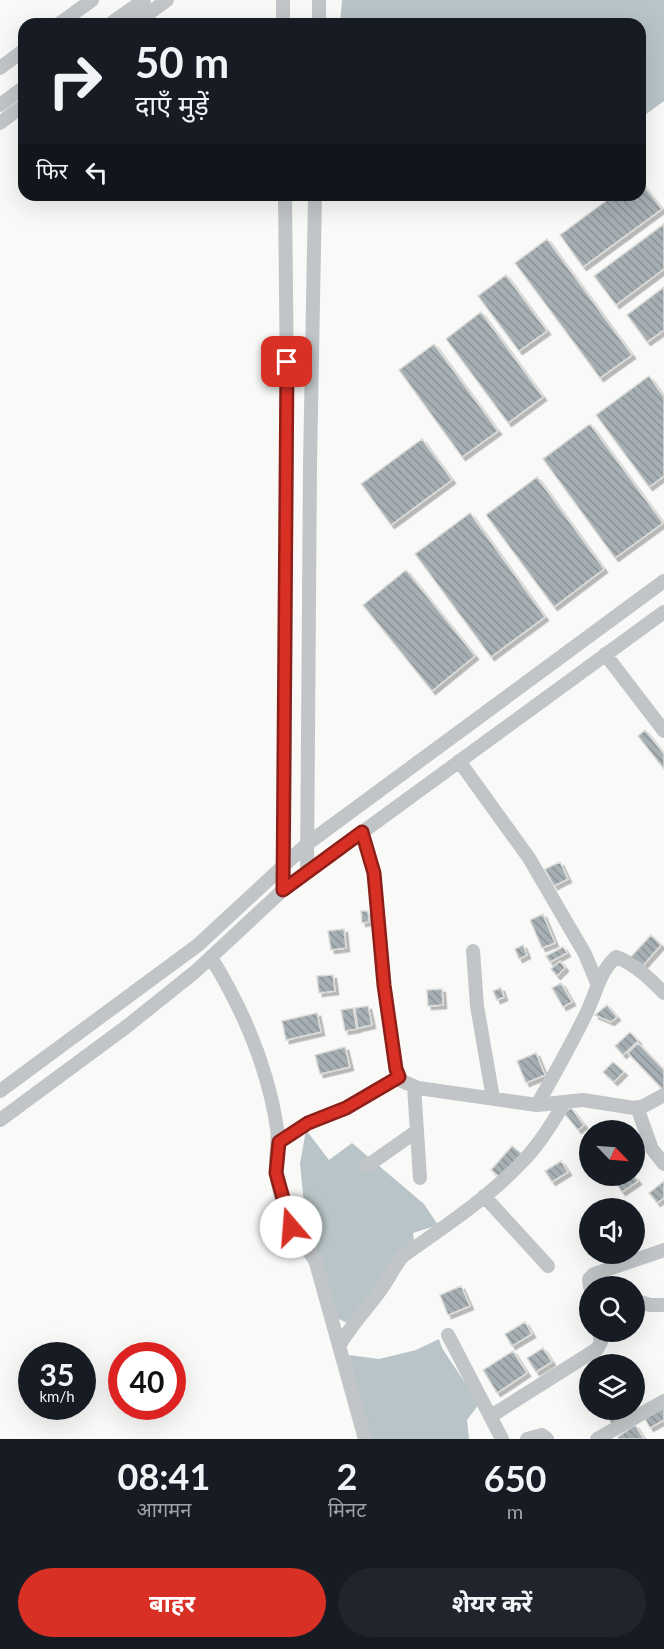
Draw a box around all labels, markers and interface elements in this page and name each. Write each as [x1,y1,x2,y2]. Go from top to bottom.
text: 50 m [135,37,229,87]
icon: right [36,42,114,120]
text: दाएँ मुड़ें [135,88,209,121]
icon: left [80,156,113,189]
text: फिर [36,157,68,184]
pin [261,336,312,387]
icon: arrive [270,345,303,378]
north arrow [579,1120,645,1186]
map controls [579,1120,645,1420]
position arrow [259,1195,323,1259]
button: sound [579,1198,645,1264]
button: search [579,1276,645,1342]
speed limit sign: 40 [108,1342,186,1420]
button: layers [579,1354,645,1420]
text: 35 [40,1356,74,1392]
text: km/h [39,1387,75,1405]
text: 08:41 [118,1454,210,1498]
text: 2 [337,1454,358,1498]
text: 650 [484,1456,546,1500]
text: आगमन [137,1497,191,1521]
text: मिनट [328,1497,366,1521]
text: m [507,1499,523,1523]
button: बाहर [18,1568,326,1637]
button: शेयर करें [338,1568,646,1637]

